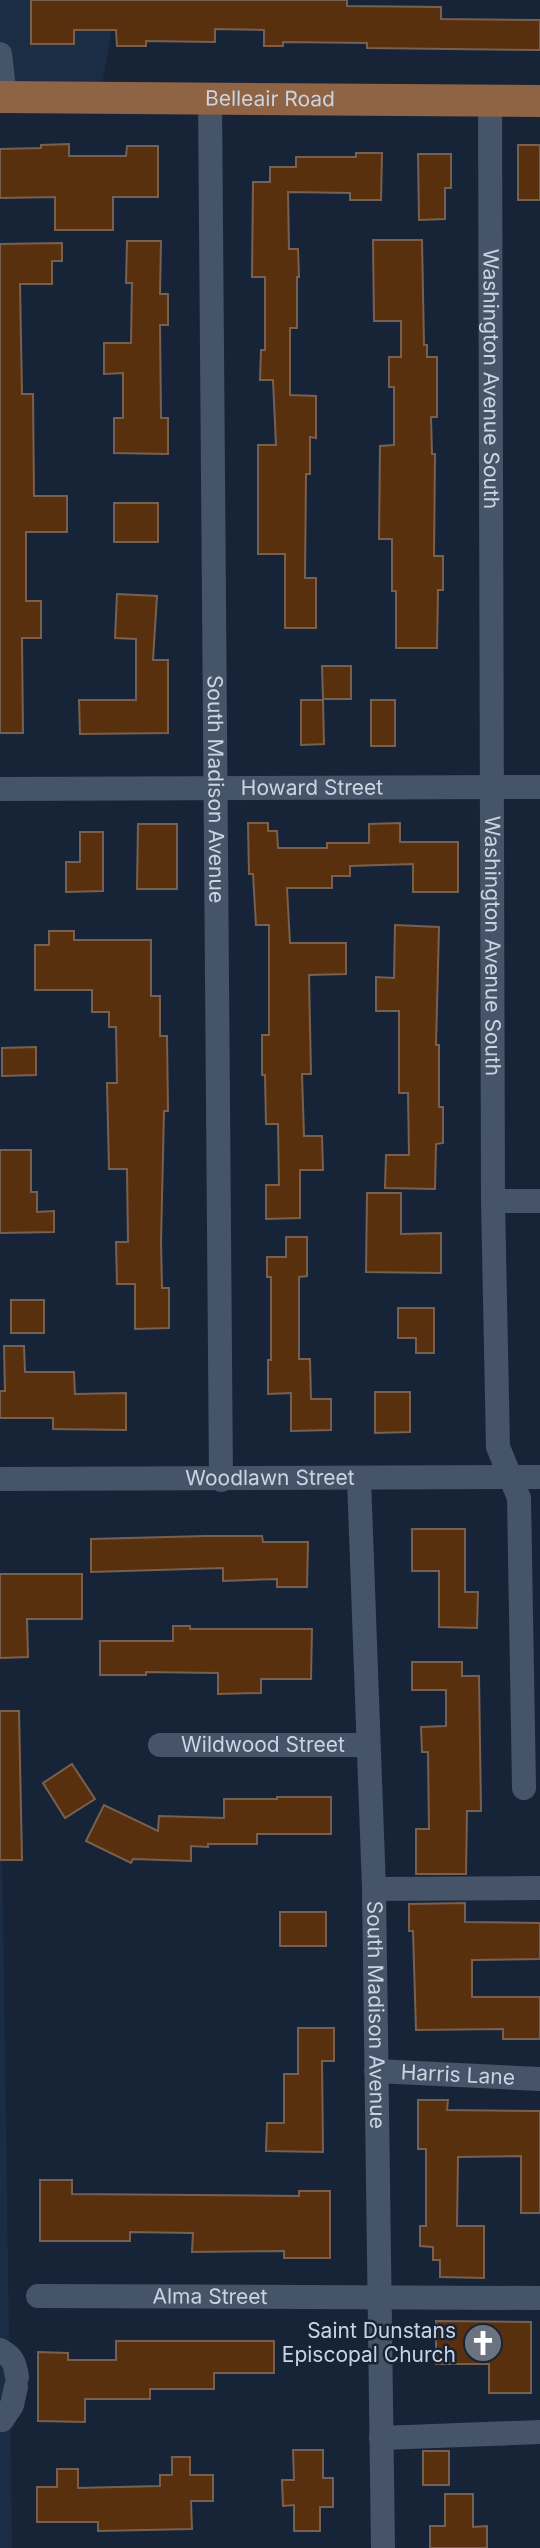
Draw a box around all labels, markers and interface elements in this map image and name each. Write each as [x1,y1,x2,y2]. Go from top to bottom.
street label: Belleair Road [205,86,335,111]
street label: Washington Avenue South [478,249,504,509]
street label: South Madison Avenue [203,675,229,903]
street label: Howard Street [241,775,383,800]
street label: Washington Avenue South [480,816,506,1076]
street label: Woodlawn Street [185,1465,355,1490]
street label: Wildwood Street [181,1732,345,1757]
street label: South Madison Avenue [362,1900,390,2129]
street label: Harris Lane [400,2059,516,2090]
street label: Alma Street [152,2283,268,2309]
place label: Saint Dunstans Episcopal Church [282,2318,456,2367]
church icon: Saint Dunstans Episcopal Church [462,2322,504,2364]

